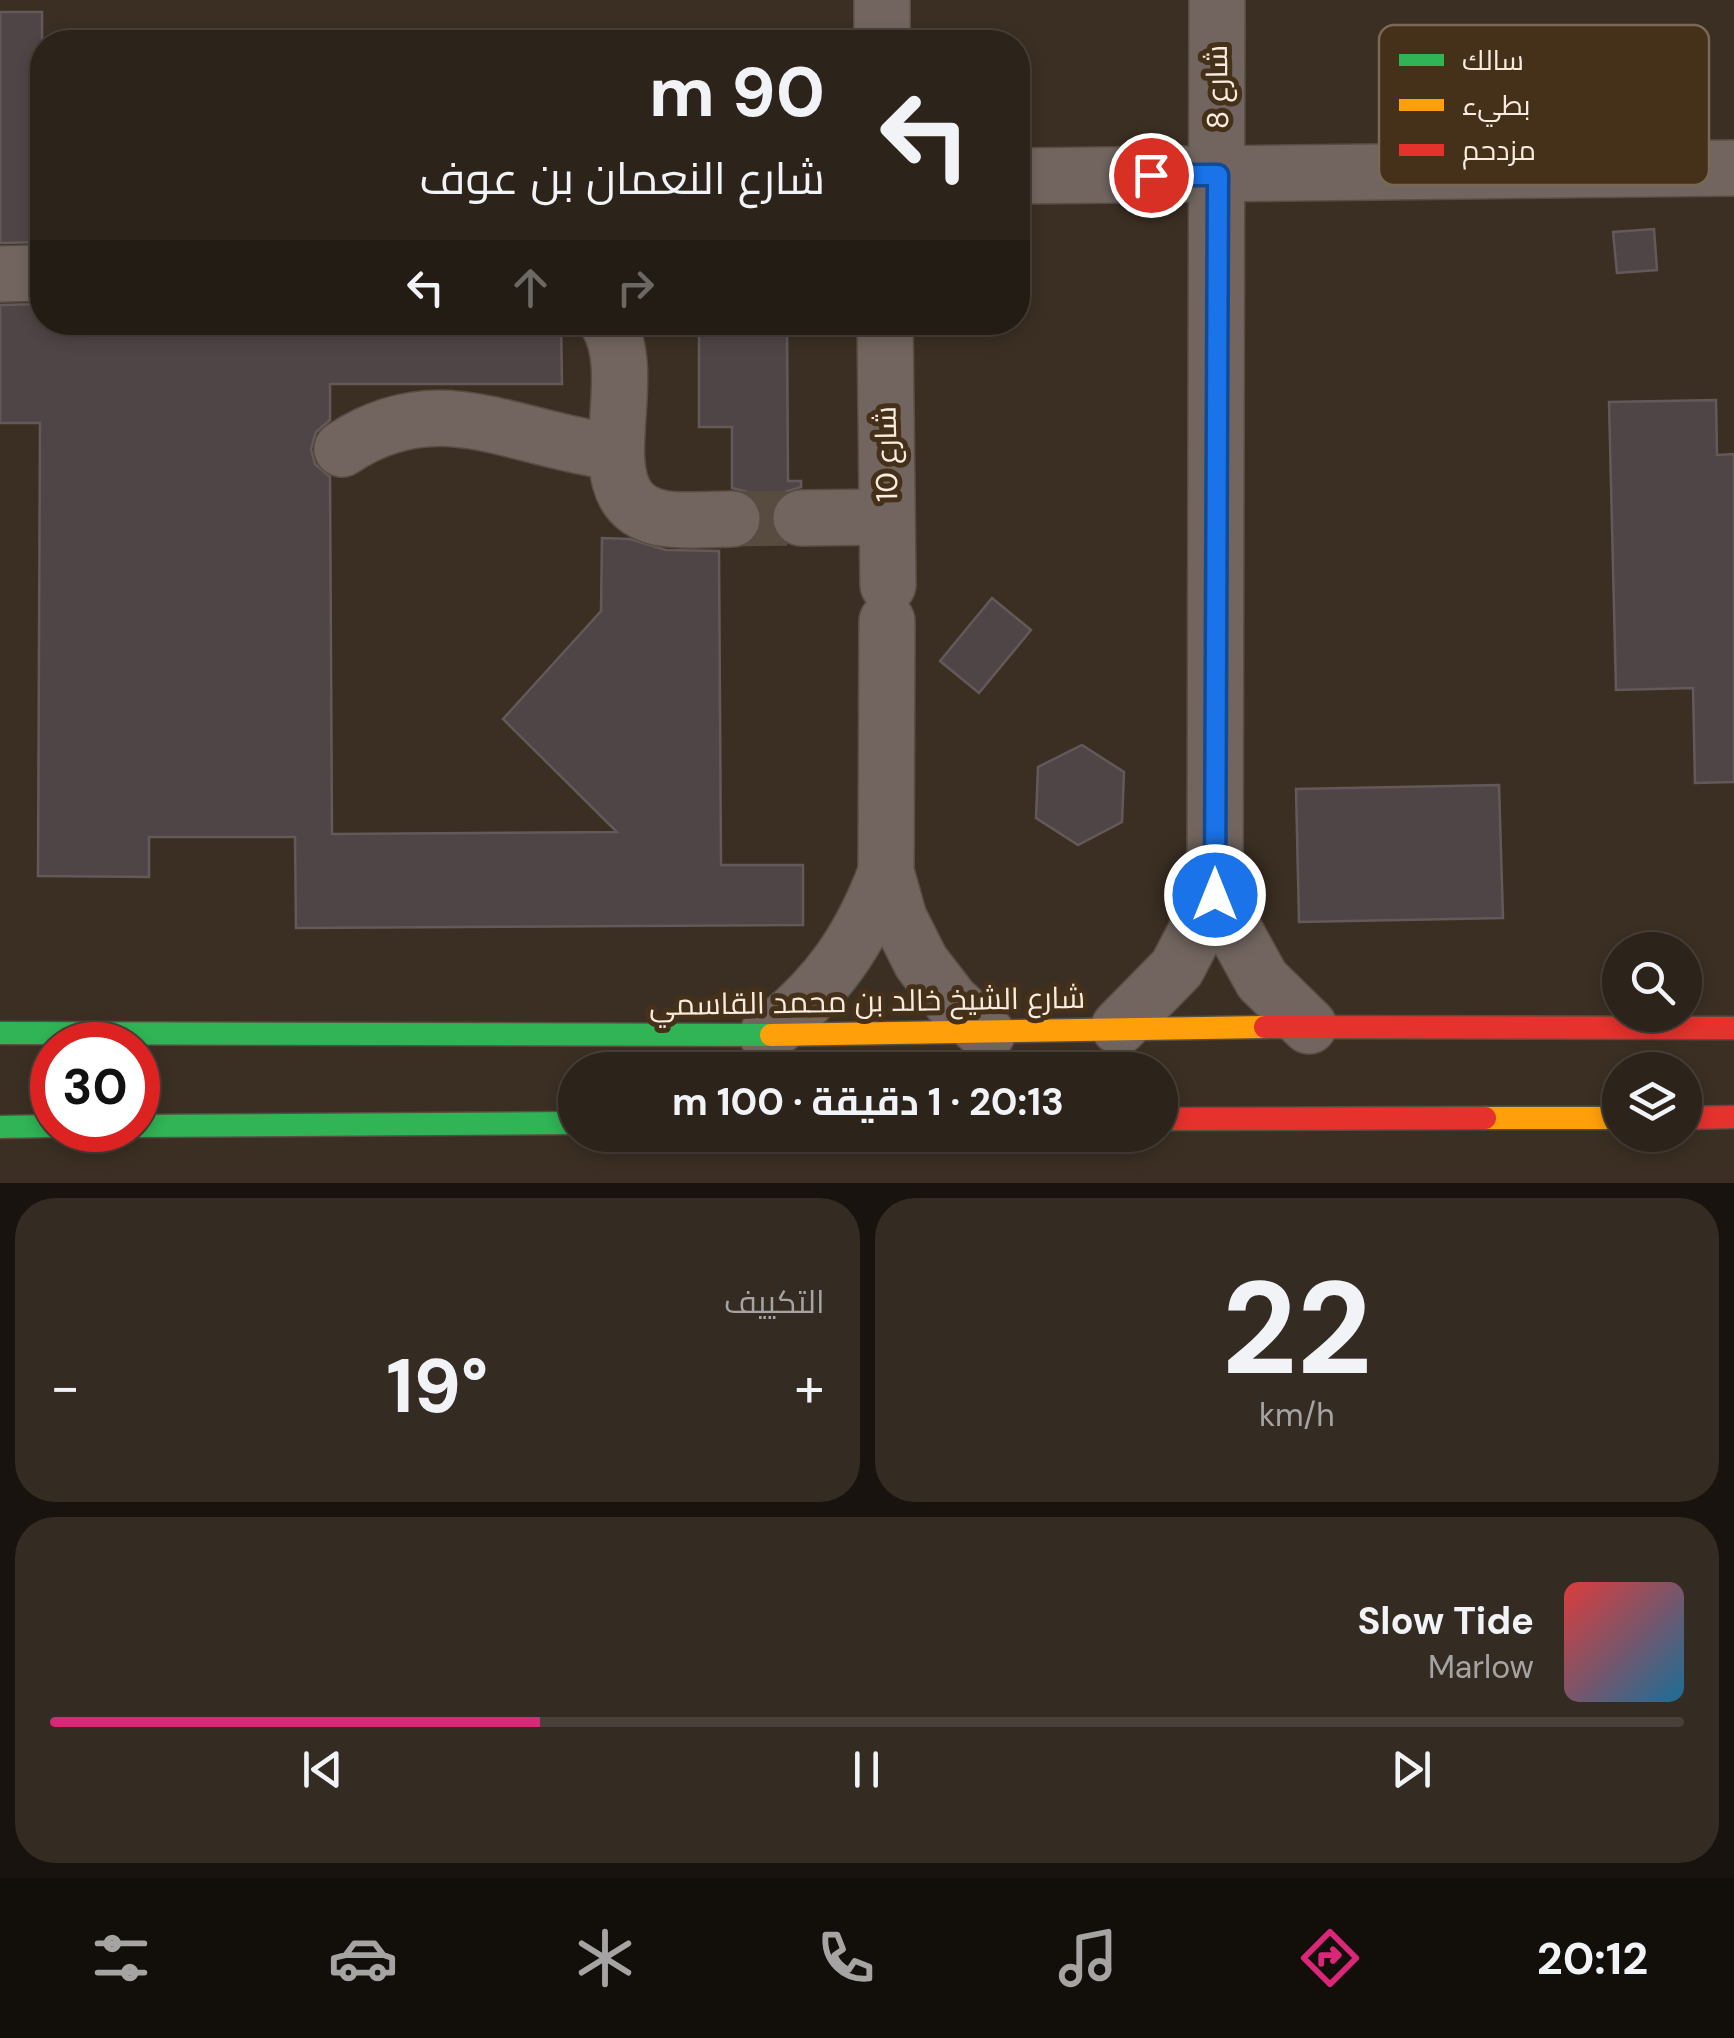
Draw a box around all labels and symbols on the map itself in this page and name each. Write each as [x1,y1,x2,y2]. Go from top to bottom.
legend [1379,25,1709,185]
text: سالك [1462,42,1524,79]
street label: شارع 8 [1197,44,1238,130]
text: بطيء [1462,87,1530,127]
text: مزدحم [1462,132,1536,170]
pin [1109,133,1194,218]
street label: شارع 10 [866,406,907,502]
position arrow [1163,843,1267,947]
street label: شارع الشيخ خالد بن محمد القاسمي [649,978,1085,1028]
speed limit sign: 30 [30,1022,160,1152]

